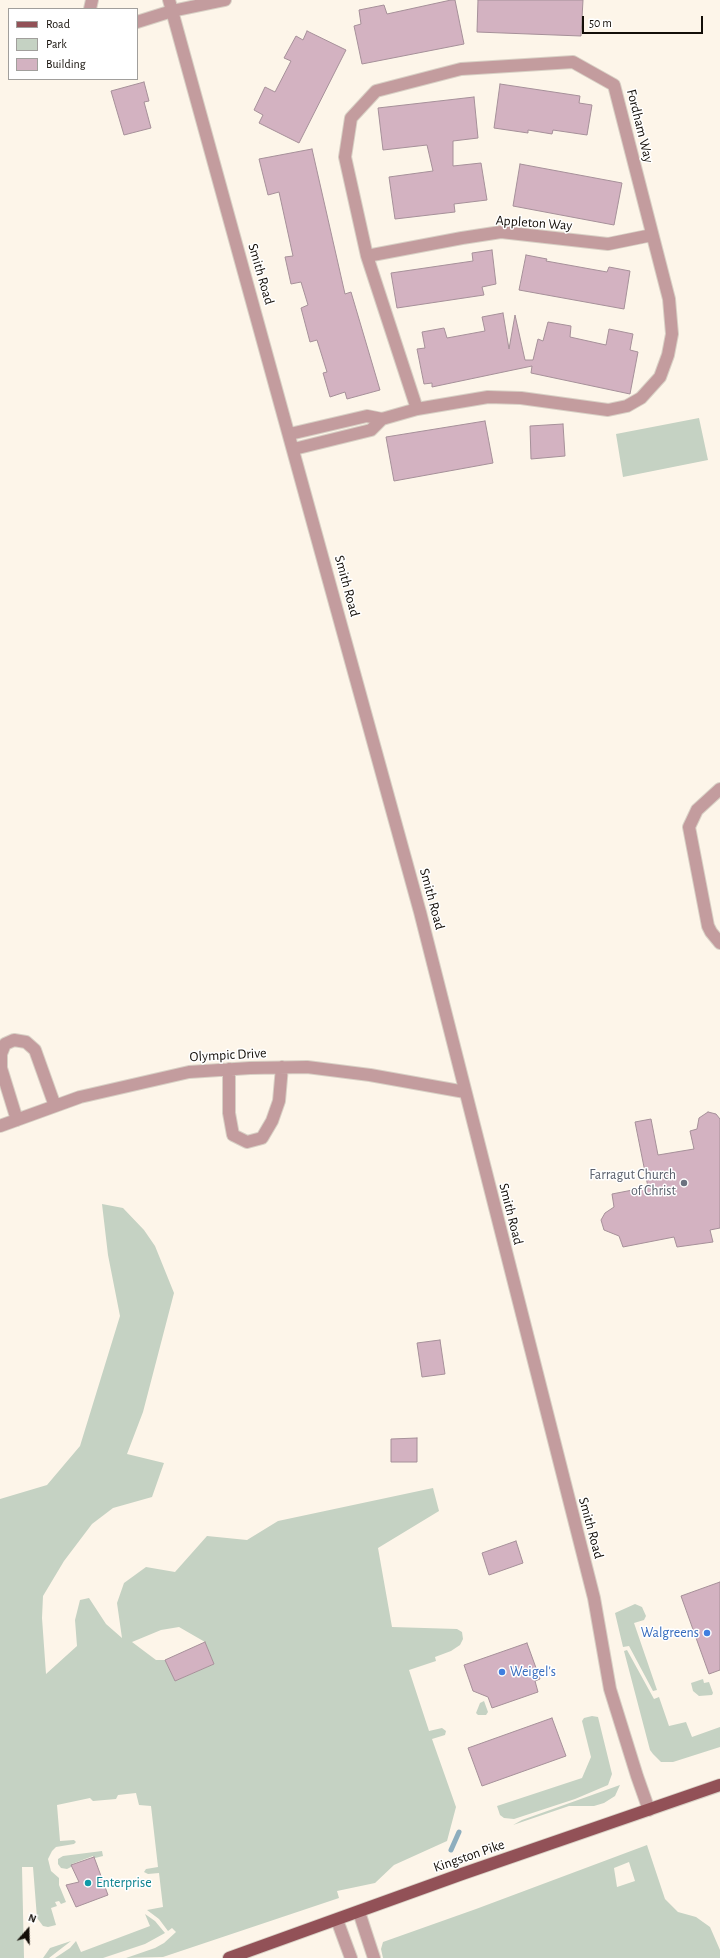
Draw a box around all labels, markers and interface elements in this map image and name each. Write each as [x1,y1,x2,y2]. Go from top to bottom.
legend [8,8,138,80]
scale bar [584,8,705,34]
text: 50 m [589,17,612,29]
text: Road [46,18,70,30]
text: Park [46,38,67,50]
text: Building [46,58,86,70]
street label: Fordham Way [623,87,657,165]
street label: Appleton Way [495,212,573,234]
street label: Smith Road [244,241,278,307]
street label: Smith Road [331,553,363,619]
street label: Smith Road [416,866,448,932]
street label: Olympic Drive [189,1045,267,1065]
place label: Farragut Church of Christ [589,1167,676,1200]
marker: Farragut Church of Christ [679,1178,689,1188]
street label: Smith Road [495,1181,527,1247]
street label: Smith Road [575,1495,607,1561]
place label: Walgreens [641,1625,699,1641]
marker: Walgreens [702,1628,712,1638]
place label: Weigel's [510,1664,556,1680]
marker: Weigel's [497,1667,507,1677]
street label: Kingston Pike [431,1836,507,1876]
place label: Enterprise [96,1875,152,1891]
marker: Enterprise [83,1878,93,1888]
north arrow [8,1910,48,1950]
text: N [27,1912,38,1925]

